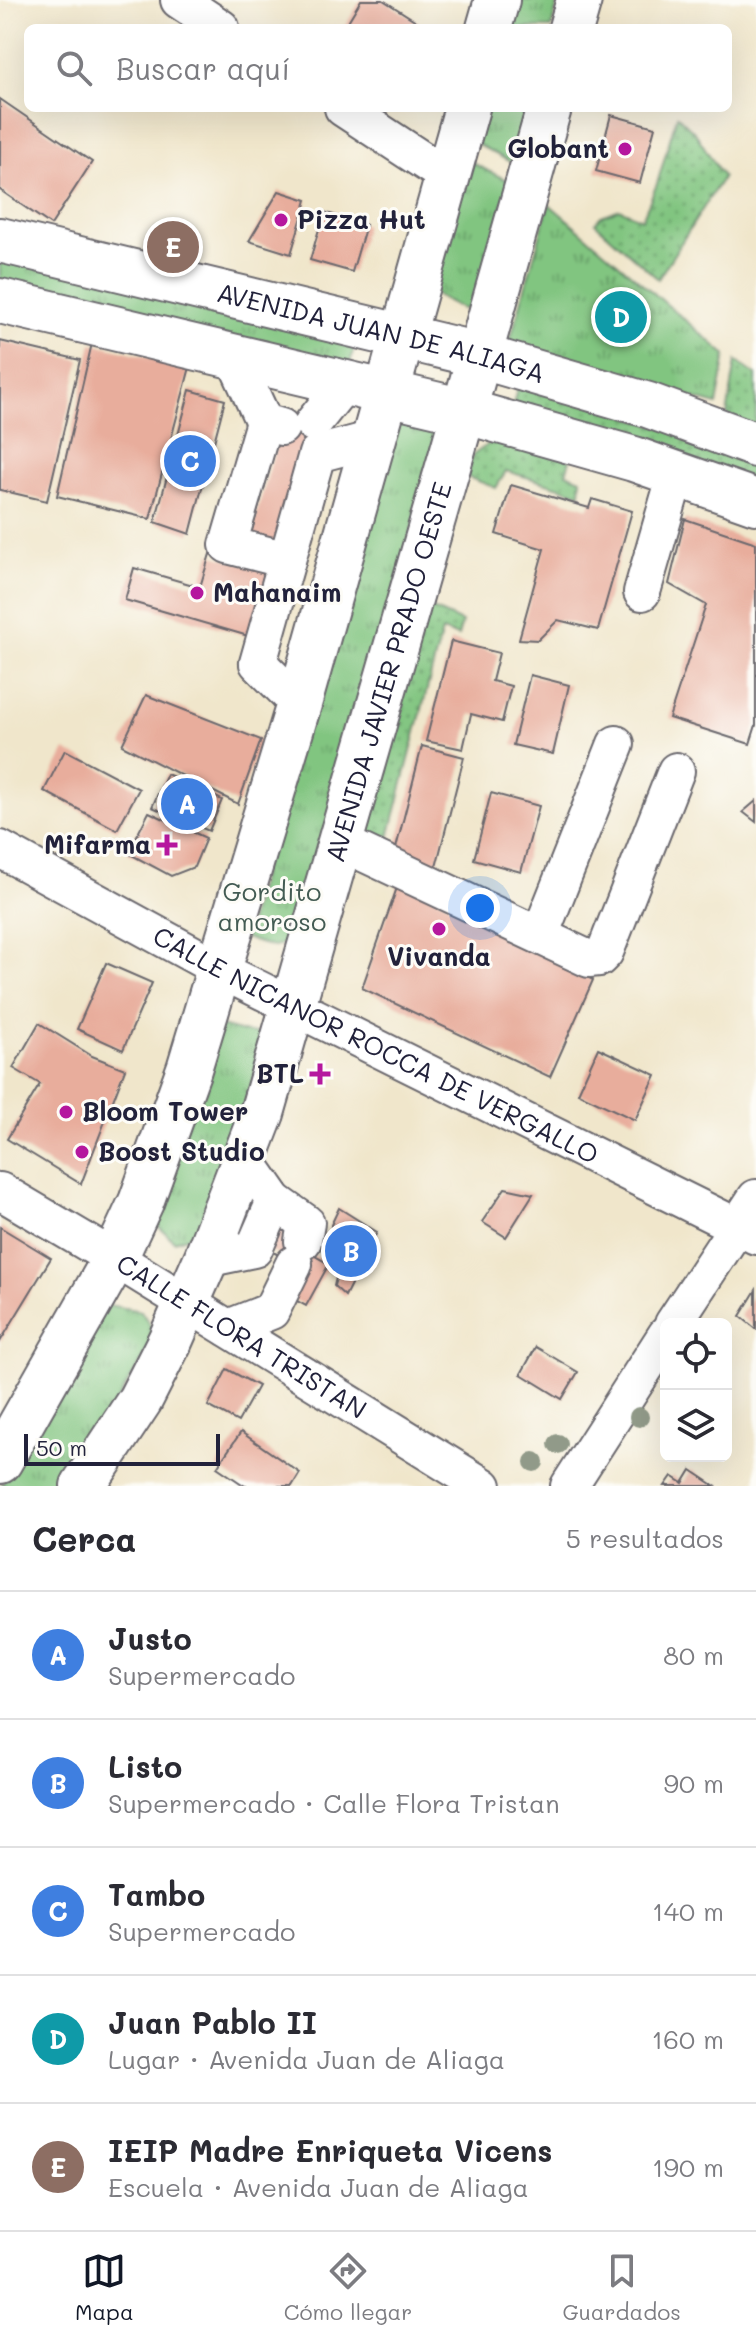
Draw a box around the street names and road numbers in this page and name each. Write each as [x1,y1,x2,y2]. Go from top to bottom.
street label: AVENIDA JUAN DE ALIAGA [214,275,549,390]
street label: AVENIDA JAVIER PRADO OESTE [317,478,459,866]
street label: CALLE NICANOR ROCCA DE VERGALLO [147,918,604,1171]
street label: CALLE FLORA TRISTAN [111,1246,373,1426]

